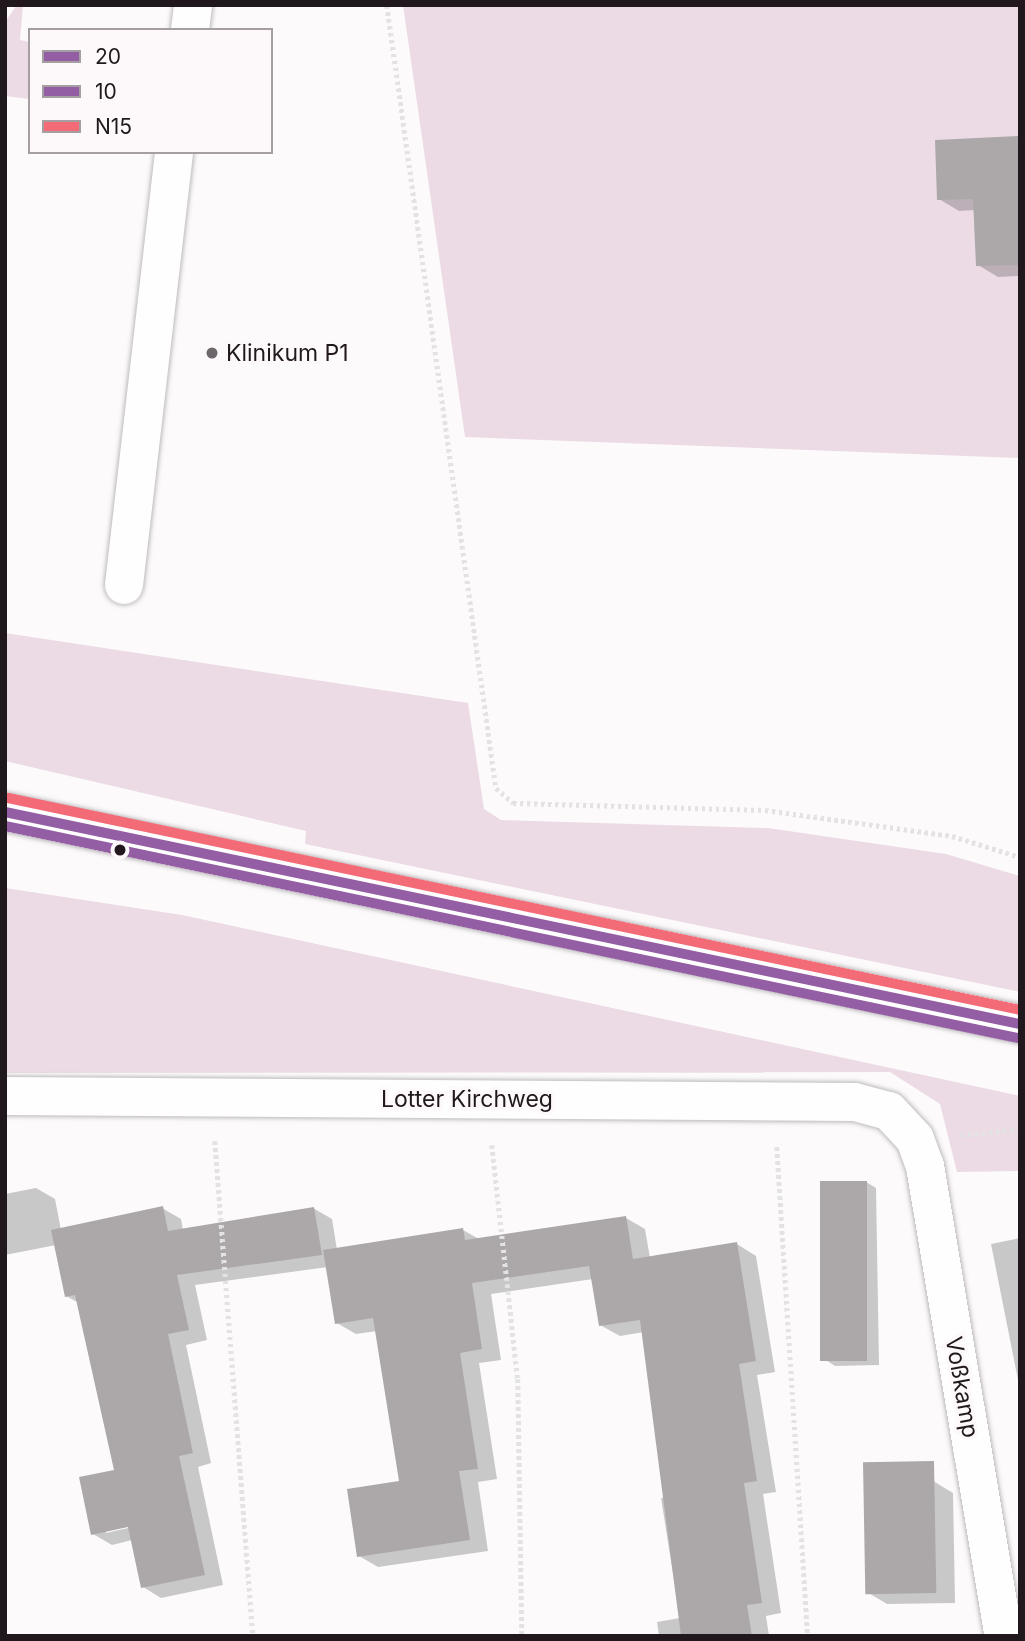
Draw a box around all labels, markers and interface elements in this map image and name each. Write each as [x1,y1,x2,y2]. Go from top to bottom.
legend [28,28,273,154]
text: 20 [95,44,121,69]
text: 10 [95,79,117,104]
text: N15 [95,114,132,139]
place label: Klinikum P1 [226,339,349,367]
marker: Klinikum P1 [204,345,220,361]
unlabelled marker [113,843,127,857]
street label: Lotter Kirchweg [381,1085,553,1113]
street label: Voßkamp [940,1334,984,1440]

